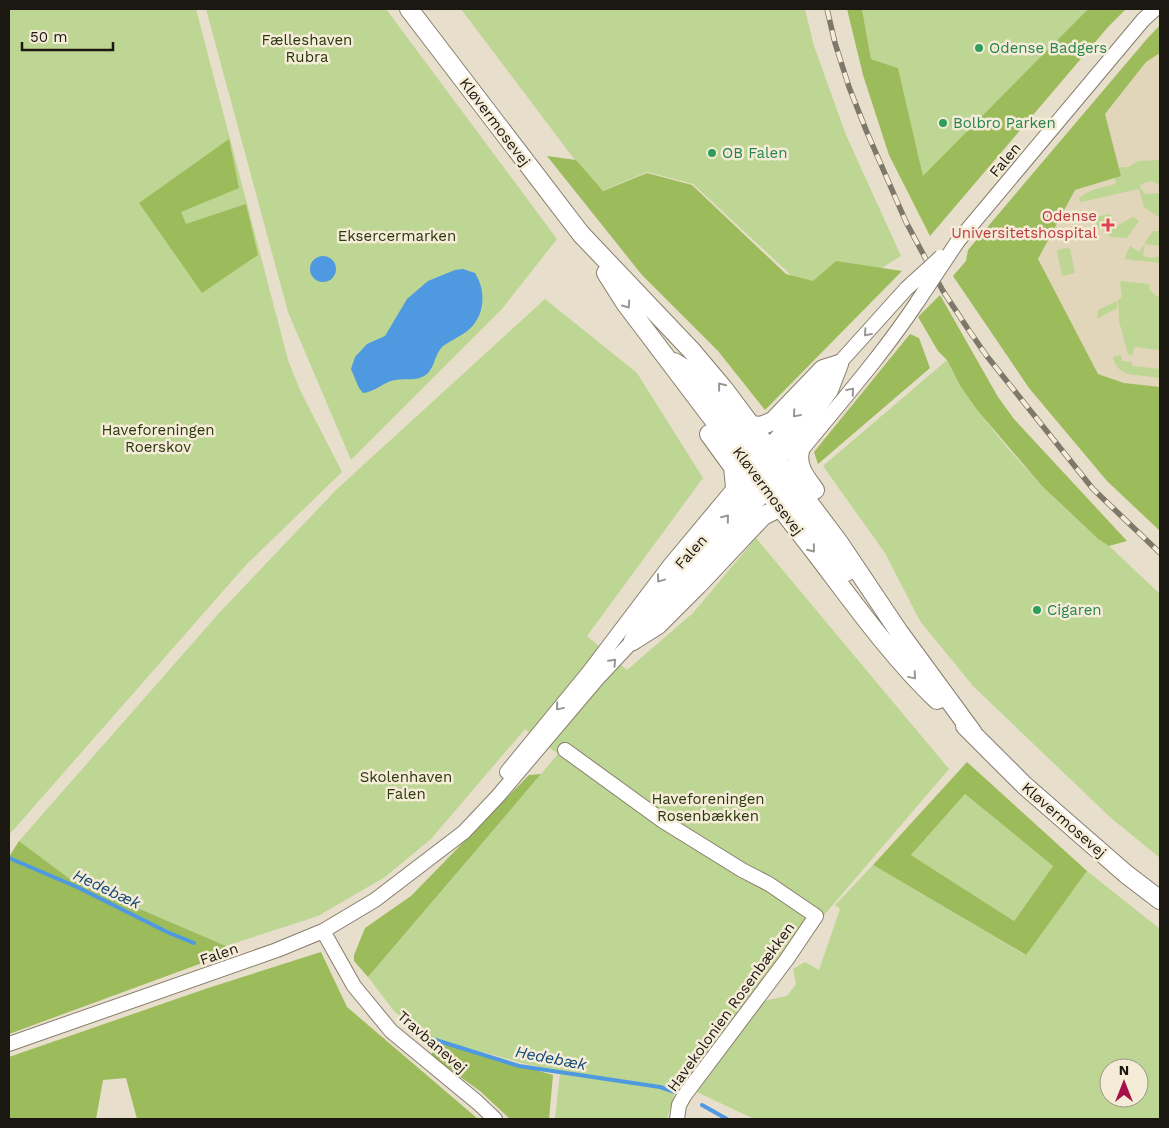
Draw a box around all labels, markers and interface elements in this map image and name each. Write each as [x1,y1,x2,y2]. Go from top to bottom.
scale bar [22,20,114,52]
text: 50 m [30,28,67,46]
park label: Fælleshaven Rubra [262,31,352,66]
place label: Odense Badgers [989,39,1107,57]
marker: Odense Badgers [973,42,985,54]
street label: Kløvermosevej [456,74,534,170]
place label: Bolbro Parken [953,114,1056,132]
marker: Bolbro Parken [937,117,949,129]
street label: Falen [985,139,1025,181]
place label: OB Falen [722,144,788,162]
marker: OB Falen [706,147,718,159]
place label: Odense Universitetshospital [951,207,1097,242]
marker: Odense Universitetshospital [1101,218,1115,232]
park label: Eksercermarken [338,227,456,245]
one-way arrow [621,299,630,308]
one-way arrow [863,327,872,336]
one-way arrow [719,383,727,392]
one-way arrow [845,388,853,397]
one-way arrow [793,409,802,418]
park label: Haveforeningen Roerskov [101,421,215,456]
street label: Kløvermosevej [729,443,807,539]
one-way arrow [720,515,728,524]
street label: Falen [671,531,711,573]
one-way arrow [806,543,814,552]
one-way arrow [657,573,666,583]
place label: Cigaren [1047,601,1102,619]
marker: Cigaren [1031,604,1043,616]
one-way arrow [607,659,616,668]
one-way arrow [907,670,916,679]
one-way arrow [556,701,565,710]
park label: Skolenhaven Falen [360,768,452,803]
street label: Kløvermosevej [1018,778,1110,862]
park label: Haveforeningen Rosenbækken [651,790,765,825]
water label: Hedebæk [70,865,145,913]
street label: Havekolonien Rosenbækken [664,919,798,1095]
street label: Falen [197,939,241,969]
street label: Travbanevej [394,1007,470,1077]
water label: Hedebæk [514,1042,589,1074]
north arrow [1099,1058,1149,1108]
text: N [1119,1062,1129,1078]

